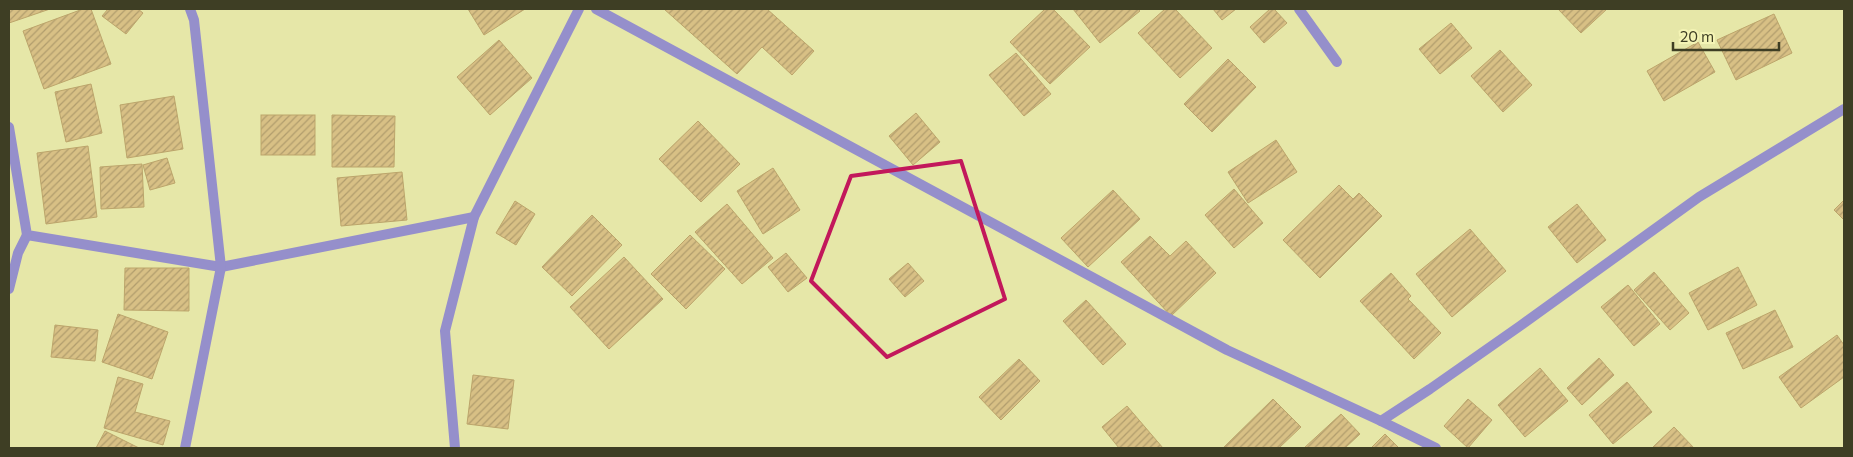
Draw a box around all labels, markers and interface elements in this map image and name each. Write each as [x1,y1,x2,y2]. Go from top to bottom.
scale bar [1673,20,1779,52]
text: 20 m [1680,27,1714,45]

